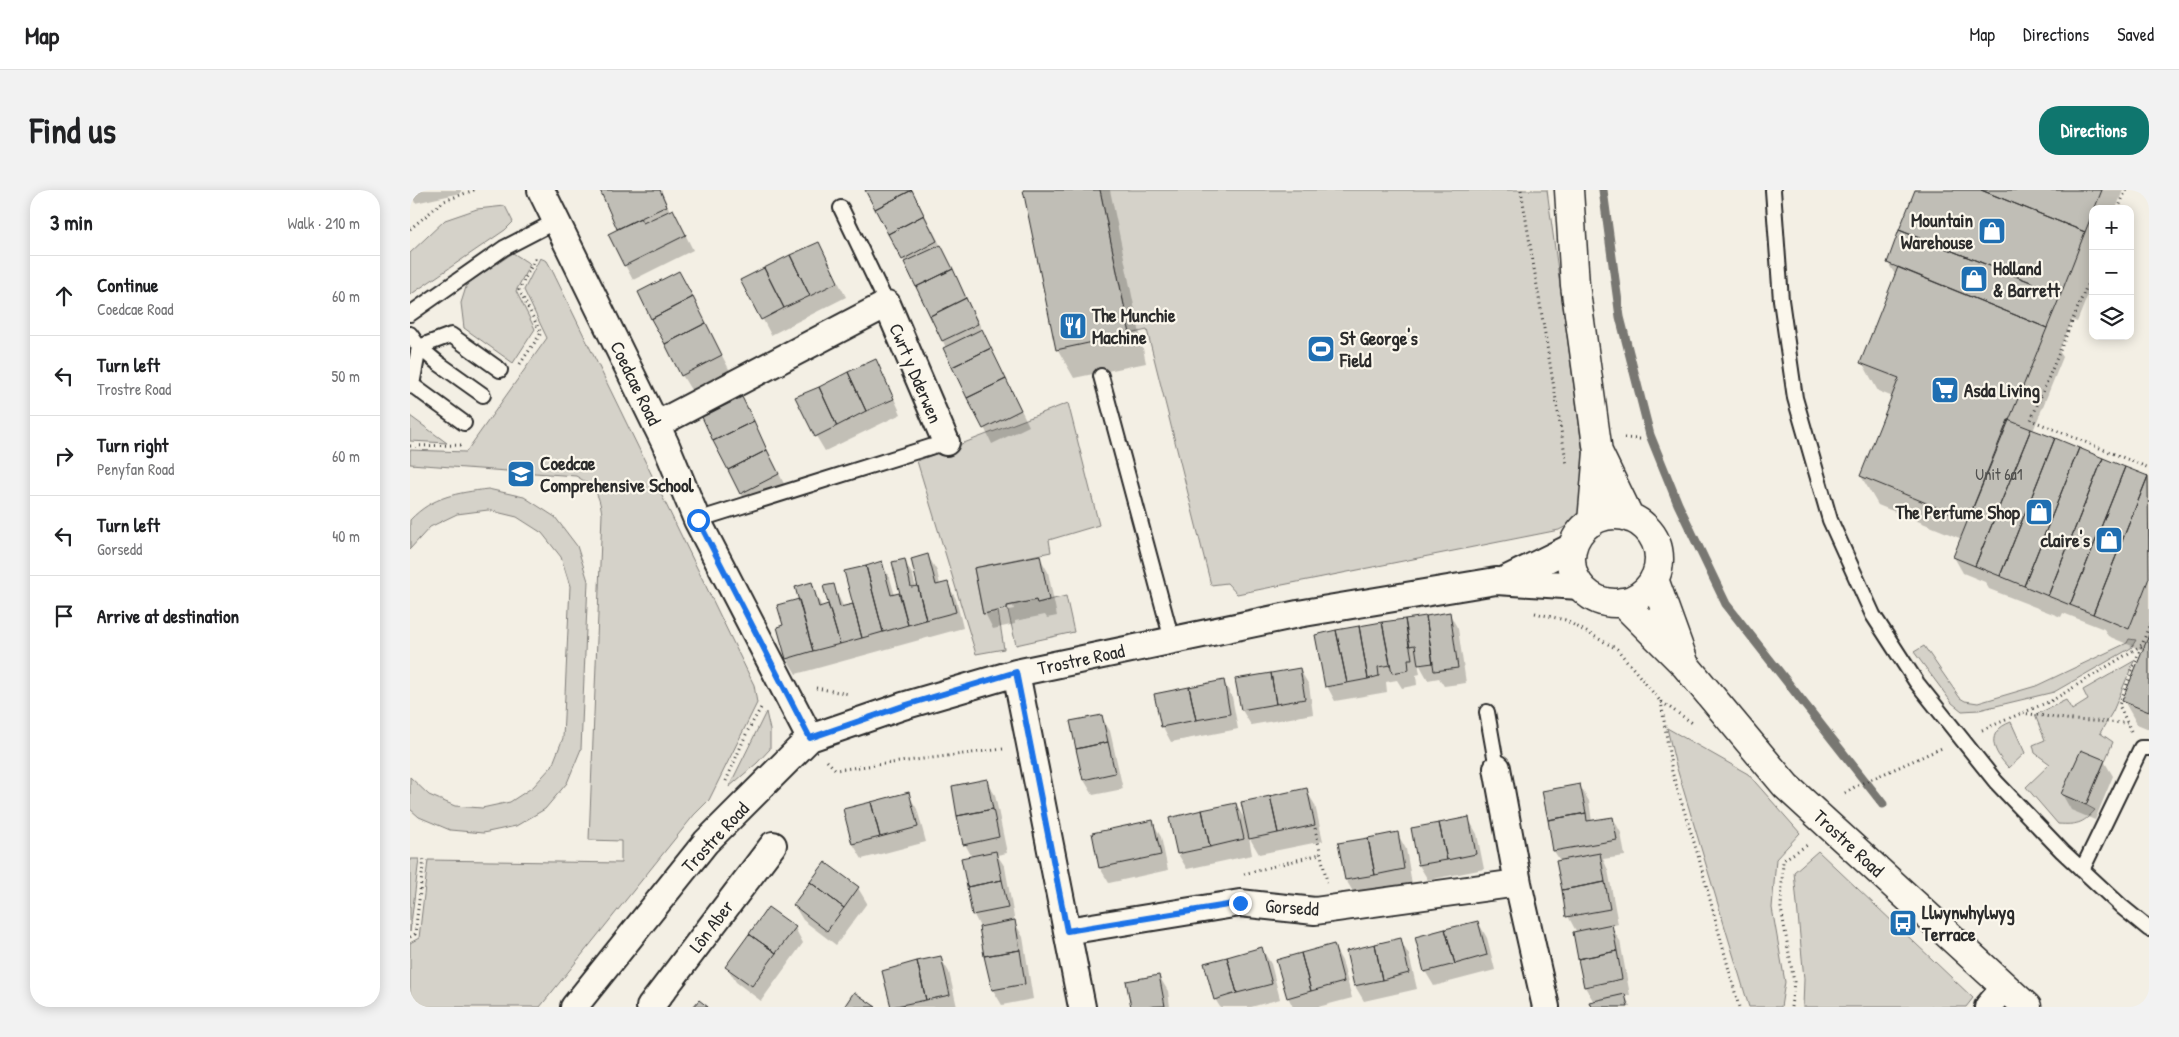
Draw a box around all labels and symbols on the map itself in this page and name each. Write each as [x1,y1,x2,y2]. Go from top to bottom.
place label: Mountain Warehouse [1901,207,1973,255]
shop icon: Mountain Warehouse [1977,216,2007,246]
place label: Holland & Barrett [1993,255,2061,303]
shop icon: Holland & Barrett [1959,264,1989,294]
place label: The Munchie Machine [1091,302,1176,350]
restaurant icon: The Munchie Machine [1058,311,1088,341]
street label: Cwrt y Dderwen [883,319,949,427]
place label: St George's Field [1339,325,1418,373]
sports icon: St George's Field [1306,334,1336,364]
street label: Coedcae Road [604,336,668,430]
supermarket icon: Asda Living [1930,375,1960,405]
place label: Asda Living [1964,377,2041,404]
place label: Coedcae Comprehensive School [540,450,695,499]
school or university icon: Coedcae Comprehensive School [506,459,536,489]
house number: Unit 6a1 [1975,463,2023,485]
shop icon: The Perfume Shop [2024,497,2054,527]
place label: The Perfume Shop [1894,499,2021,526]
route start [687,509,710,532]
shop icon: claire's [2094,525,2124,555]
place label: claire's [2041,527,2091,553]
street label: Trostre Road [1035,637,1127,681]
street label: Trostre Road [675,795,755,878]
street label: Trostre Road [1808,803,1891,883]
route end [1229,892,1252,915]
street label: Gorsedd [1264,892,1320,922]
street label: Lôn Aber [683,894,740,958]
place label: Llwynwhylwyg Terrace [1921,899,2015,947]
bus stop icon: Llwynwhylwyg Terrace [1888,908,1918,938]

